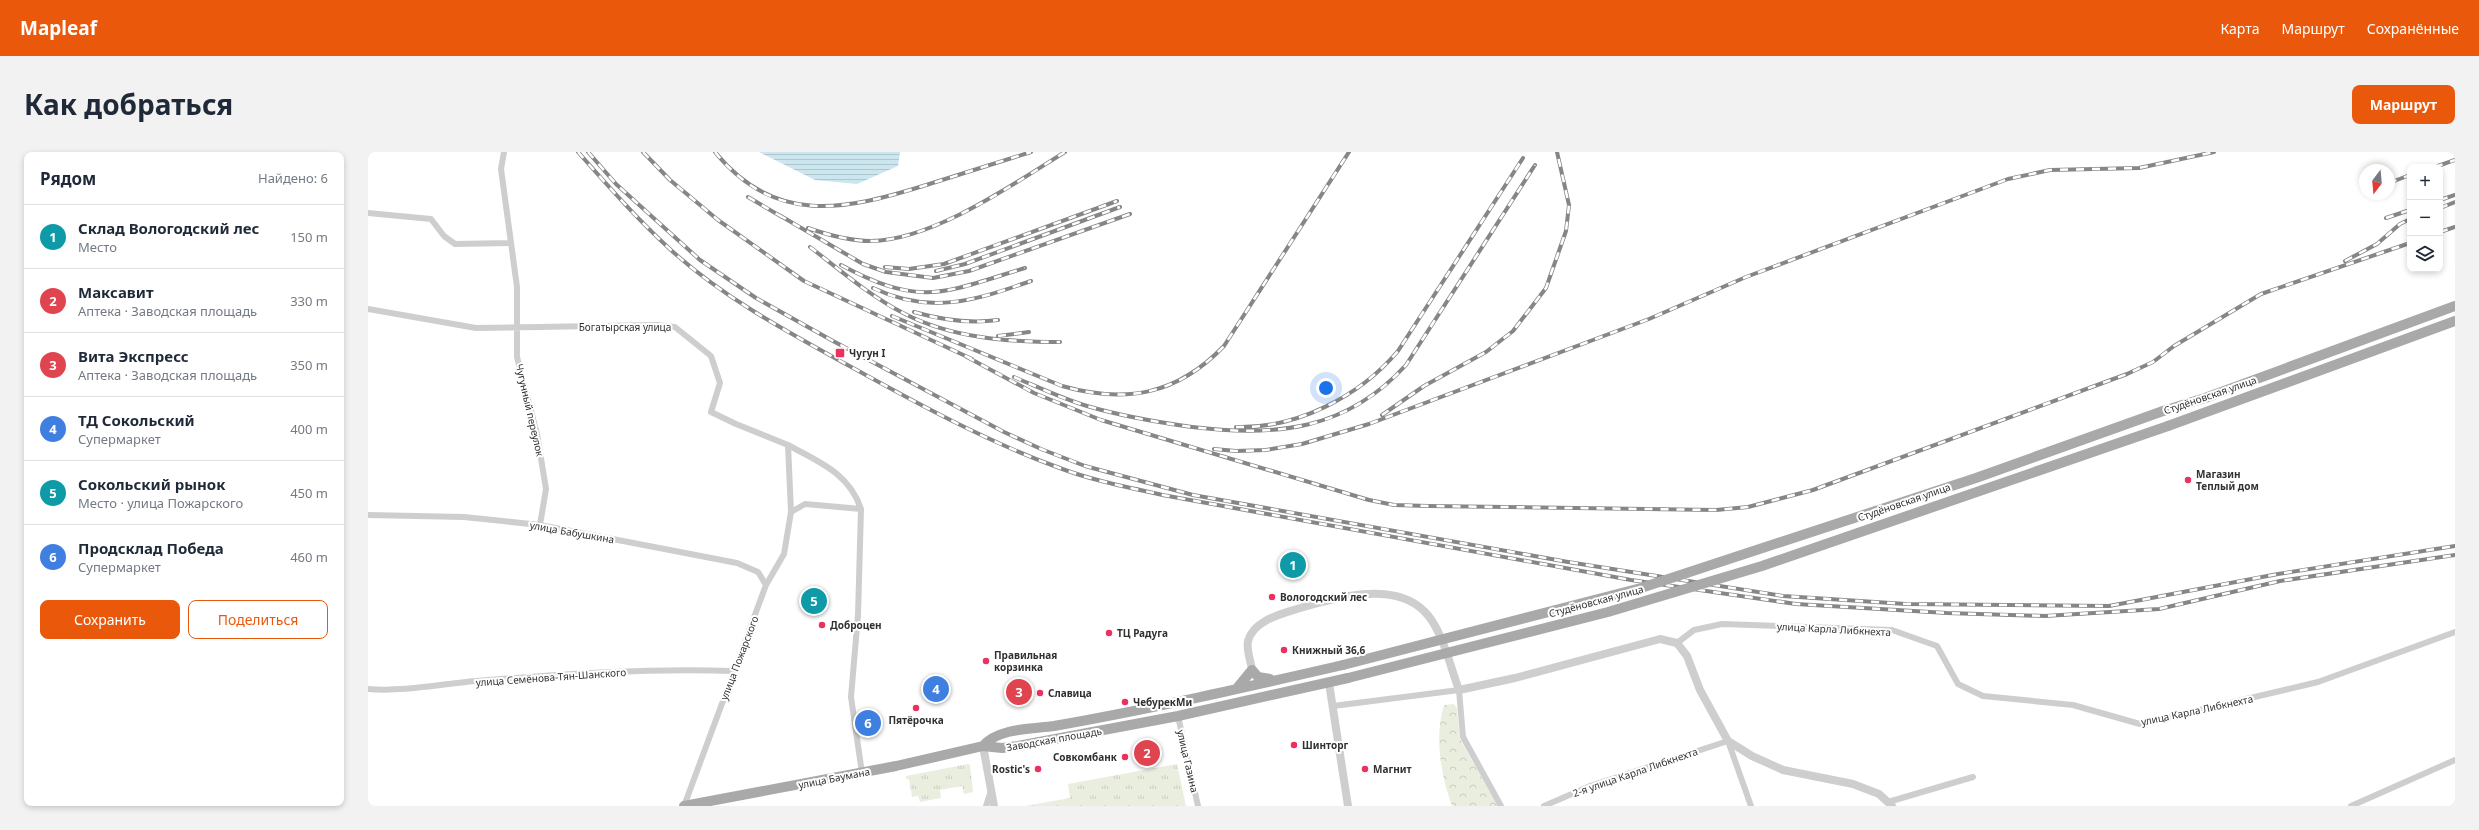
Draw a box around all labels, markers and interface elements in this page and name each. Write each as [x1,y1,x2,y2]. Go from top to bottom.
text: Mapleaf [20,15,97,41]
text: Карта [2220,19,2259,38]
text: Маршрут [2281,19,2345,38]
text: Сохранённые [2367,19,2459,38]
text: Как добраться [24,85,233,123]
button: Маршрут [2352,85,2455,124]
north arrow [2359,164,2395,200]
map controls [2407,164,2443,272]
button: + [2407,164,2443,200]
text: Рядом [40,167,96,190]
text: Найдено: 6 [258,169,328,187]
button: − [2407,200,2443,236]
text: Склад Вологодский лес [78,218,259,238]
text: 1 [49,228,57,246]
text: 150 m [290,228,328,246]
button: layers [2407,236,2443,272]
text: Место [78,238,117,256]
text: Максавит [78,282,153,302]
text: 2 [49,292,57,310]
text: 330 m [290,292,328,310]
text: Аптека · Заводская площадь [78,302,257,320]
street label: Богатырская улица [579,320,671,334]
text: Вита Экспресс [78,346,189,366]
place label: Чугун I [849,346,886,360]
marker: Чугун I [834,347,846,359]
text: 3 [49,356,57,374]
text: 350 m [290,356,328,374]
street label: Чугунный переулок [513,362,548,458]
text: Аптека · Заводская площадь [78,366,257,384]
street label: Студёновская улица [2162,373,2258,417]
your location [1316,378,1336,398]
text: ТД Сокольский [78,410,195,430]
text: 4 [49,420,57,438]
text: 400 m [290,420,328,438]
text: Супермаркет [78,430,161,448]
place label: Магазин Теплый дом [2196,467,2259,493]
text: Сокольский рынок [78,474,225,494]
marker: Магазин Теплый дом [2183,475,2193,485]
street label: Студёновская улица [1856,480,1952,524]
text: 5 [49,484,57,502]
text: 450 m [290,484,328,502]
text: Место · улица Пожарского [78,494,243,512]
street label: улица Бабушкина [529,518,615,546]
text: Продсклад Победа [78,538,224,558]
text: 6 [49,548,57,566]
text: 460 m [290,548,328,566]
pin: 1 [1280,550,1306,580]
text: Супермаркет [78,558,161,576]
street label: Студёновская улица [1547,582,1645,620]
pin: 5 [801,586,827,616]
place label: Вологодский лес [1280,590,1367,604]
marker: Вологодский лес [1267,592,1277,602]
button: Сохранить [40,600,180,639]
button: Поделиться [188,600,328,639]
street label: улица Пожарского [716,614,762,702]
place label: Доброцен [830,618,882,632]
street label: улица Карла Либкнехта [1777,619,1891,639]
marker: Доброцен [817,620,827,630]
place label: ТЦ Радуга [1117,626,1168,640]
marker: ТЦ Радуга [1104,628,1114,638]
place label: Книжный 36,6 [1292,643,1366,657]
marker: Книжный 36,6 [1279,645,1289,655]
place label: Правильная корзинка [994,648,1057,674]
marker: Правильная корзинка [981,656,991,666]
street label: улица Семёнова-Тян-Шанского [475,665,627,689]
pin: 4 [923,674,949,704]
pin: 3 [1006,677,1032,707]
place label: Славица [1048,686,1092,700]
marker: Славица [1035,688,1045,698]
street label: улица Карла Либкнехта [2140,691,2254,729]
place label: ЧебурекМи [1133,695,1192,709]
marker: ЧебурекМи [1120,697,1130,707]
marker: Пятёрочка [911,703,921,713]
pin: 6 [855,708,881,738]
place label: Пятёрочка [888,713,944,727]
street label: Заводская площадь [1005,724,1103,754]
street label: улица Газина [1174,728,1202,794]
pin: 2 [1134,738,1160,768]
place label: Шинторг [1302,738,1348,752]
marker: Шинторг [1289,740,1299,750]
street label: 2-я улица Карла Либкнехта [1571,744,1699,800]
place label: Совкомбанк [1053,750,1118,764]
marker: Совкомбанк [1120,752,1130,762]
place label: Rostic's [992,762,1030,776]
place label: Магнит [1373,762,1412,776]
street label: улица Баумана [797,764,871,792]
marker: Rostic's [1033,764,1043,774]
marker: Магнит [1360,764,1370,774]

